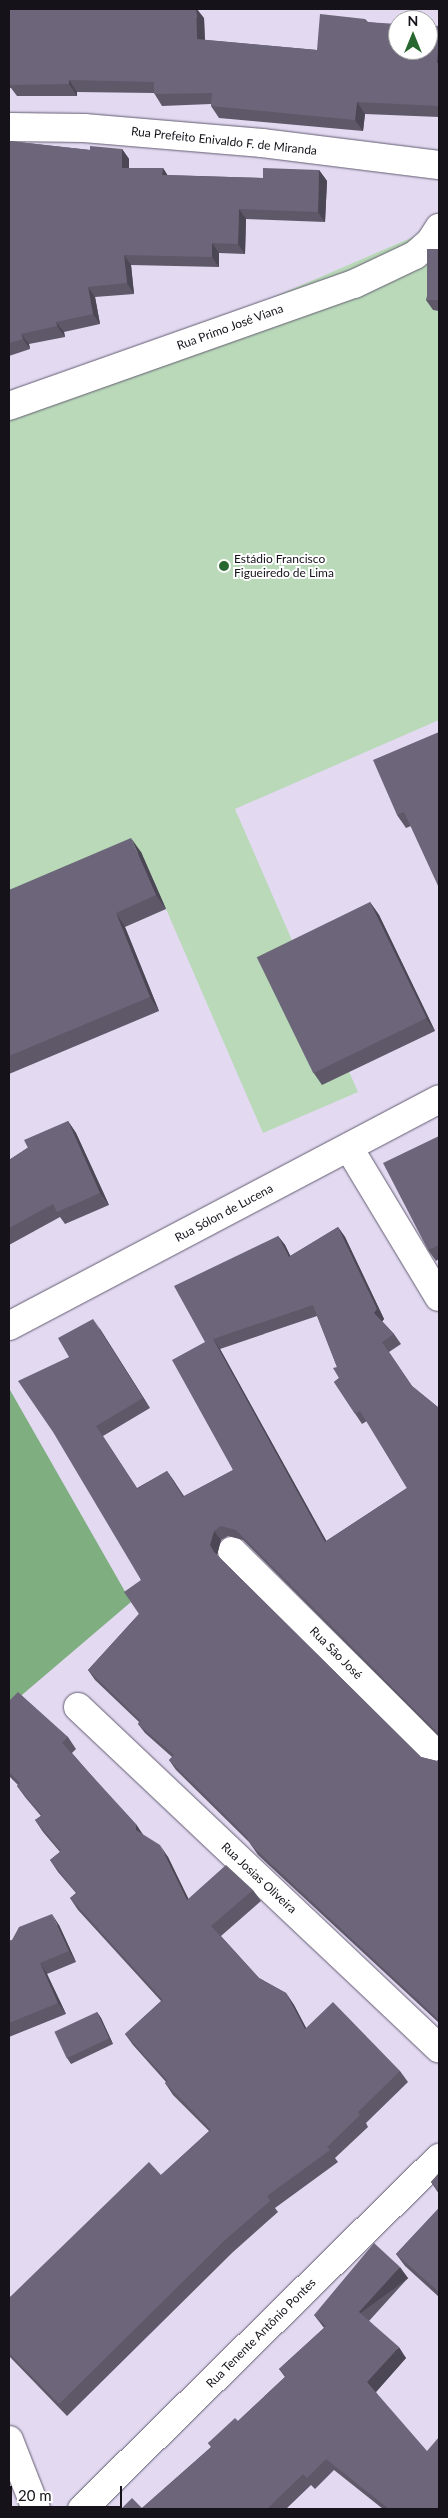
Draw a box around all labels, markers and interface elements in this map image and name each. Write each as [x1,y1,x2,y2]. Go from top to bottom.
north arrow [388,10,438,60]
text: N [408,12,418,29]
street label: Rua Prefeito Enivaldo F. de Miranda [130,124,318,158]
street label: Rua Primo José Viana [174,301,286,353]
place label: Estádio Francisco Figueiredo de Lima [234,552,334,580]
marker: Estádio Francisco Figueiredo de Lima [218,560,230,572]
street label: Rua Sólon de Lucena [173,1181,275,1245]
street label: Rua São José [307,1624,365,1682]
street label: Rua Josias Oliveira [218,1839,300,1917]
street label: Rua Tenente Antônio Pontes [203,2275,319,2391]
scale bar [12,2476,125,2508]
text: 20 m [18,2486,52,2504]

